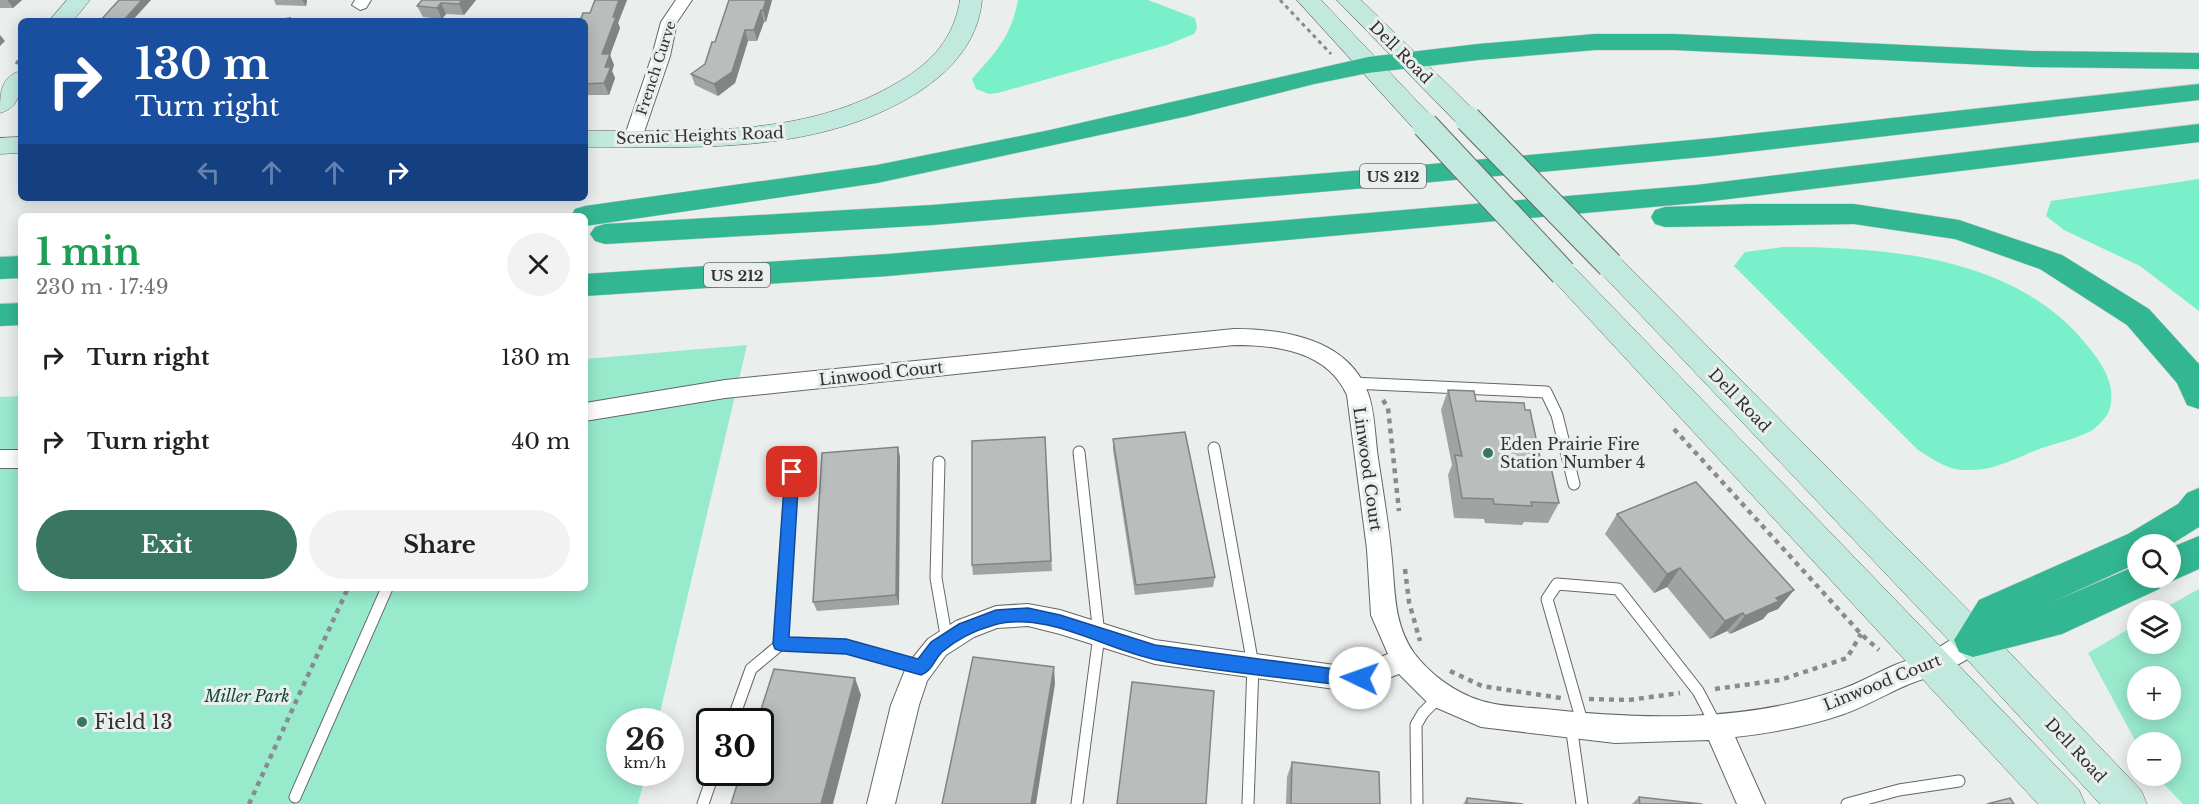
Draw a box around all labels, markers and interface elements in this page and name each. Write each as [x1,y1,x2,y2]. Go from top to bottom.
street label: Dell Road [1365,16,1437,88]
street label: French Curve [632,19,680,117]
text: 130 m [135,38,269,90]
icon: right [36,42,114,120]
text: Turn right [135,90,279,123]
street label: Scenic Heights Road [616,122,784,148]
icon: left [192,156,225,189]
icon: ahead [255,156,288,189]
icon: ahead [318,156,351,189]
icon: right [381,156,414,189]
road number: US 212 [1360,164,1426,188]
text: 1 min [36,230,140,275]
button: close [507,233,570,296]
road number: US 212 [704,263,770,287]
text: 230 m · 17:49 [36,275,169,299]
icon: right [36,341,69,374]
text: Turn right [87,344,209,371]
text: 130 m [501,344,570,371]
street label: Linwood Court [818,357,944,389]
street label: Dell Road [1705,364,1775,436]
street label: Linwood Court [1349,406,1387,532]
icon: right [36,425,69,458]
text: Turn right [87,428,209,455]
text: 40 m [512,428,570,455]
place label: Eden Prairie Fire Station Number 4 [1500,434,1645,472]
pin [766,446,817,497]
marker: Eden Prairie Fire Station Number 4 [1481,446,1495,460]
icon: arrive [775,455,808,488]
button: Exit [36,510,297,579]
button: Share [309,510,570,579]
map controls [2127,534,2181,786]
button: search [2127,534,2181,588]
button: layers [2127,600,2181,654]
position arrow [1328,646,1392,710]
street label: Linwood Court [1820,649,1944,715]
button: + [2127,666,2181,720]
park label: Miller Park [204,686,289,706]
speed limit sign: 30 [696,708,774,786]
place label: Field 13 [94,710,173,734]
street label: Dell Road [2041,714,2111,787]
marker: Field 13 [75,715,89,729]
text: 26 [625,721,665,758]
button: − [2127,732,2181,786]
text: km/h [624,753,666,772]

